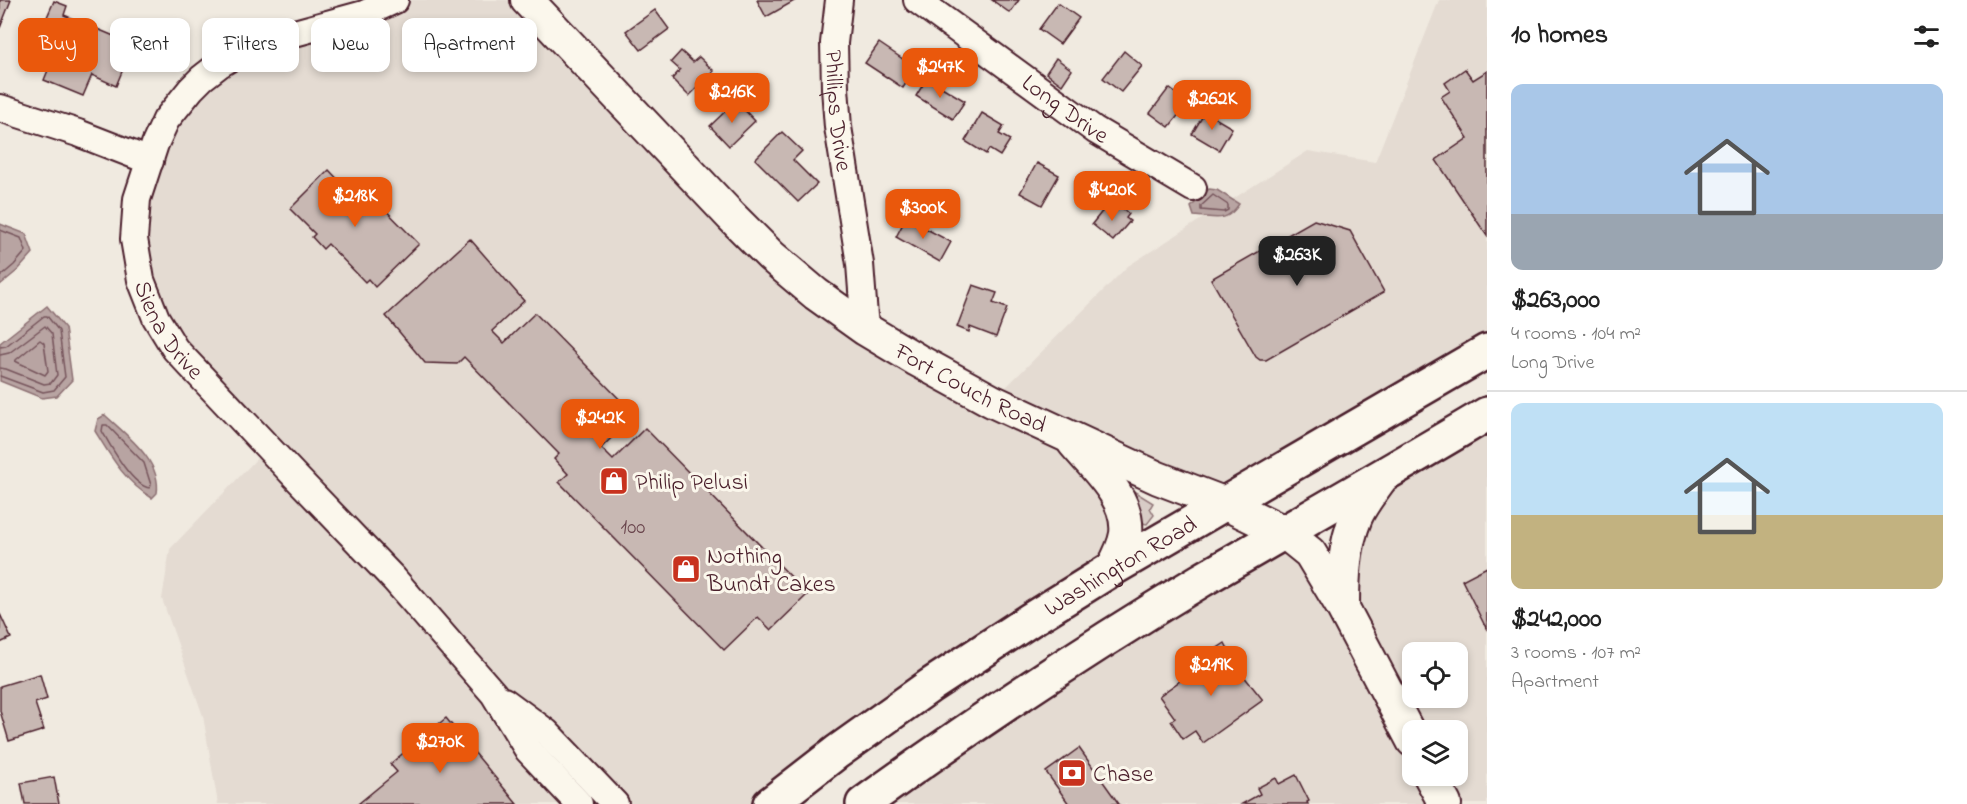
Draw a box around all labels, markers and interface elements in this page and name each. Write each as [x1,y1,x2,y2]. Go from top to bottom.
text: 10 homes [1511,17,1608,55]
chip: Buy [18,18,98,72]
chip: Rent [110,18,190,72]
chip: Filters [202,18,299,72]
chip: New [311,18,390,72]
chip: Apartment [402,18,537,72]
icon: filters [1910,20,1943,53]
pin: $247K [898,48,982,99]
street label: Phillips Drive [814,49,860,174]
text: $247K [916,53,964,82]
street label: Long Drive [1013,67,1115,154]
pin: $216K [690,73,774,124]
text: $216K [709,78,755,107]
pin: $262K [1170,80,1254,131]
text: $262K [1187,85,1237,114]
icon: home [1673,123,1781,231]
pin: $420K [1070,171,1154,222]
text: $420K [1088,176,1136,205]
pin: $218K [313,177,397,228]
text: $218K [332,182,378,211]
pin: $300K [881,189,965,240]
text: $300K [899,194,947,223]
pin: $263K [1255,236,1339,287]
text: $263K [1273,241,1321,270]
street label: Siena Drive [123,276,211,389]
text: $263,000 [1511,282,1600,320]
text: 4 rooms · 104 m² [1511,320,1641,349]
street label: Fort Couch Road [886,335,1052,444]
text: Long Drive [1511,349,1594,378]
pin: $242K [558,399,642,450]
text: $242K [575,404,625,433]
icon: home [1673,442,1781,550]
shop icon: Philip Pelusi [598,465,630,497]
place label: Philip Pelusi [635,466,748,501]
street label: Washington Road [1038,508,1205,627]
house number: 100 [621,513,645,543]
place label: Nothing Bundt Cakes [706,540,836,603]
shop icon: Nothing Bundt Cakes [670,553,702,585]
text: $242,000 [1511,601,1601,639]
text: 3 rooms · 107 m² [1511,639,1641,668]
map controls [1402,642,1468,786]
button: locate [1402,642,1468,708]
pin: $219K [1169,646,1253,697]
text: $219K [1189,651,1233,680]
text: Apartment [1511,668,1599,697]
button: layers [1402,720,1468,786]
pin: $270K [398,723,482,774]
text: $270K [416,728,464,757]
bank icon: Chase [1056,757,1088,789]
place label: Chase [1093,758,1154,793]

